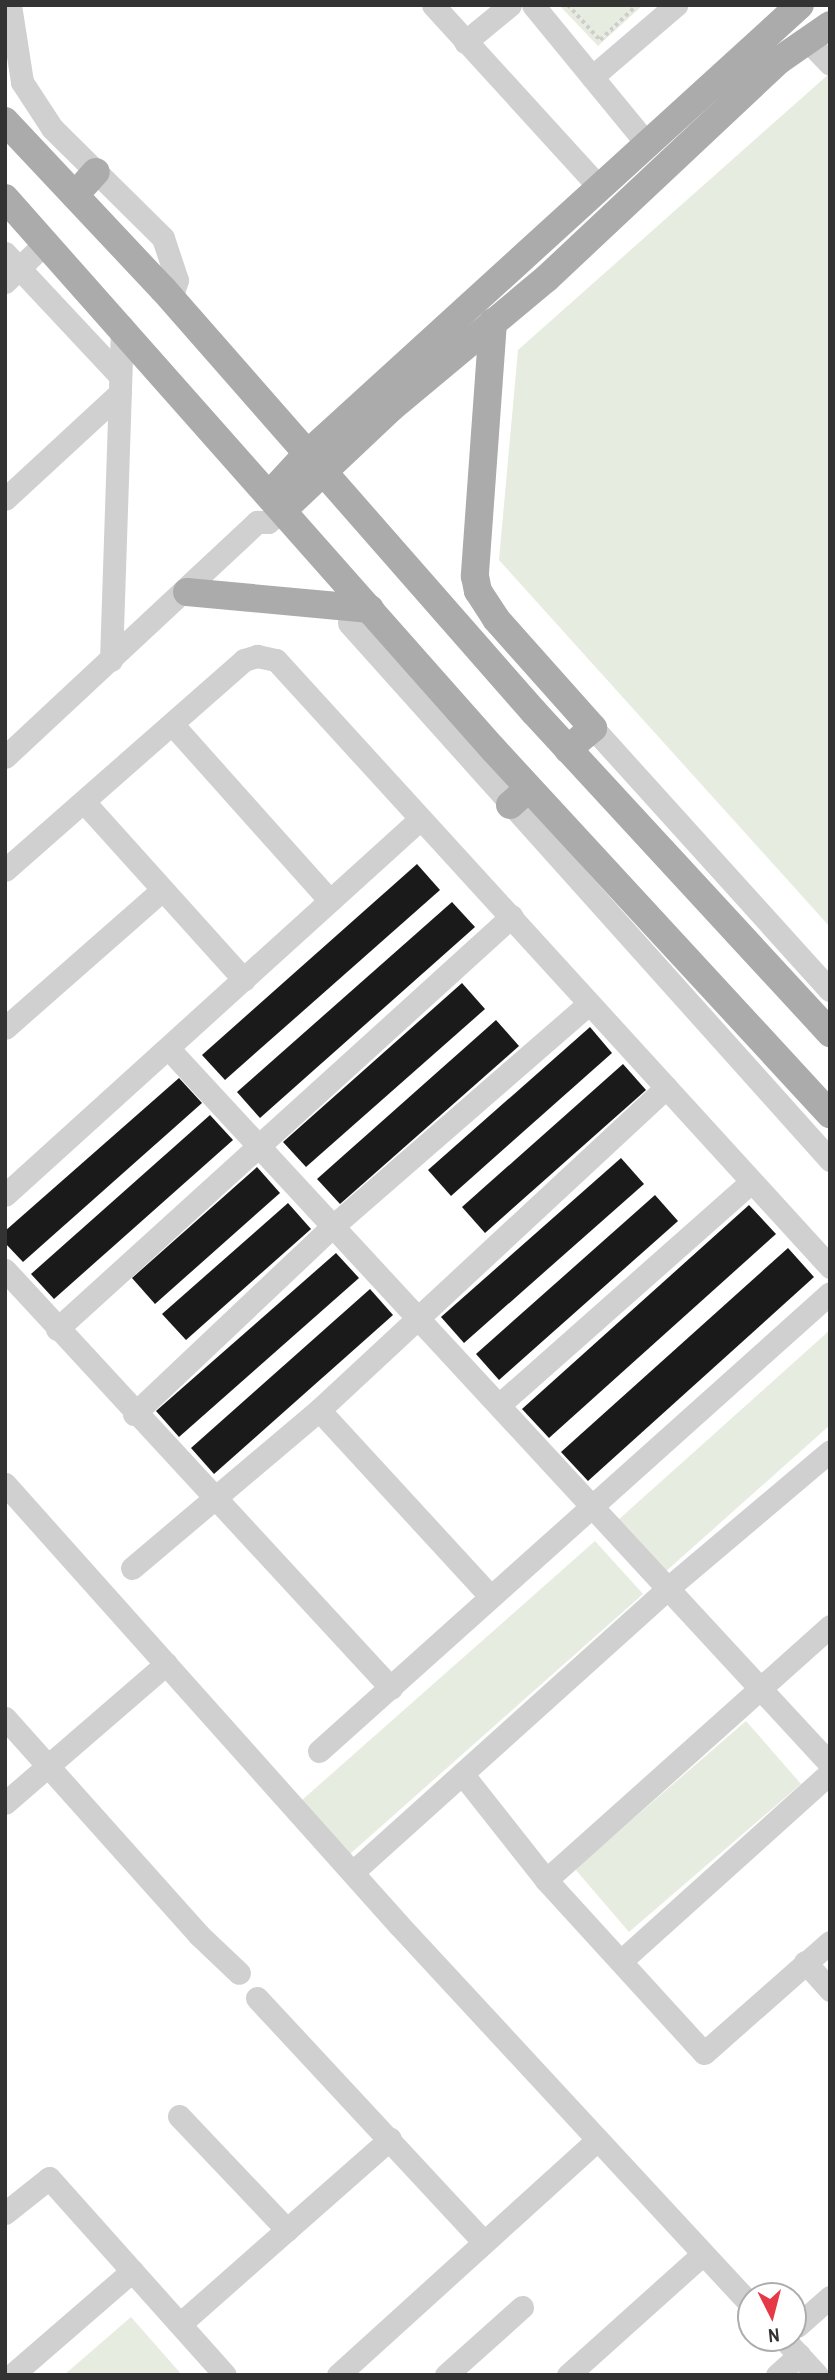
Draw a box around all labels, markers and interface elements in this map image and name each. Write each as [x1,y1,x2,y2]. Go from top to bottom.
north arrow [737,2282,807,2352]
text: N [767,2322,781,2349]

